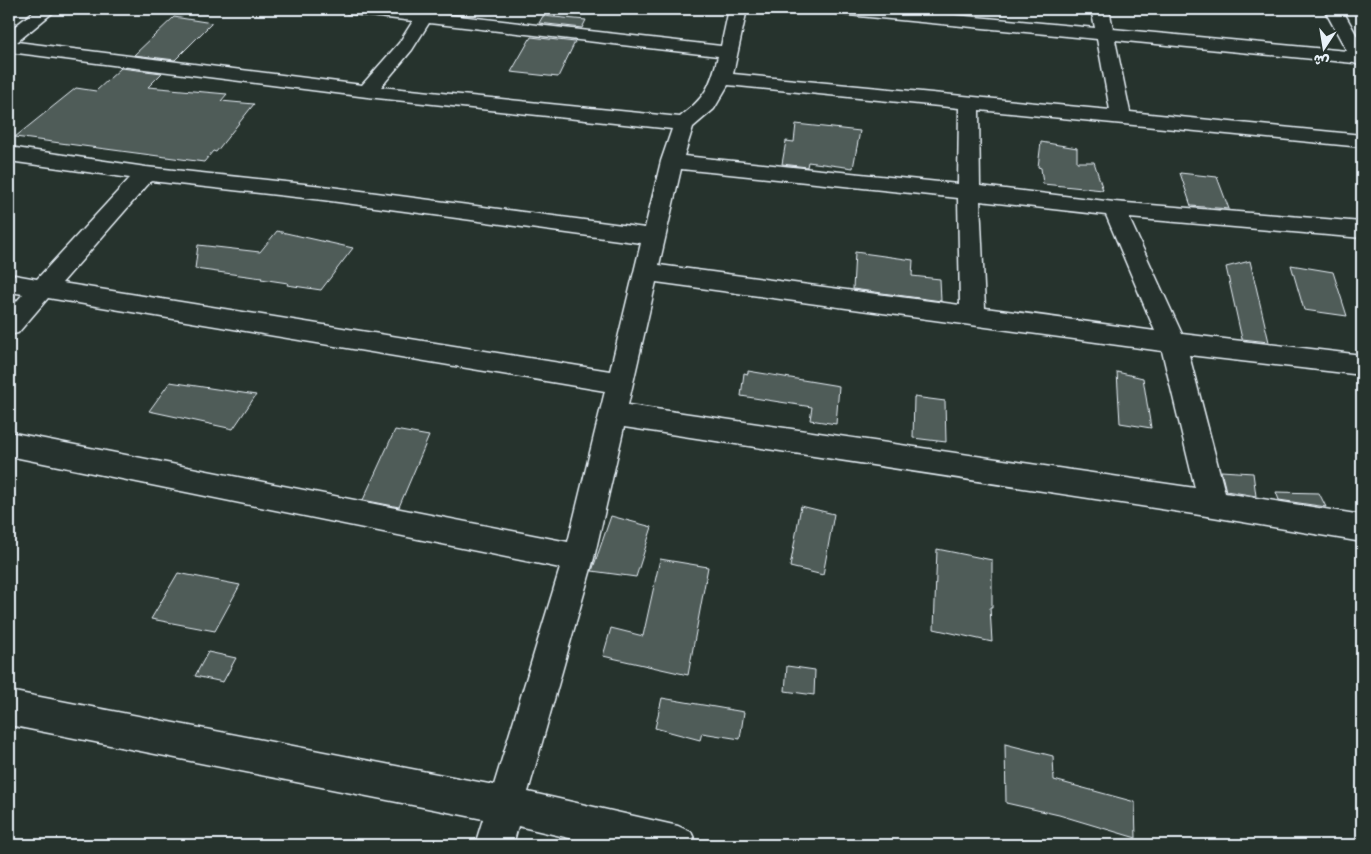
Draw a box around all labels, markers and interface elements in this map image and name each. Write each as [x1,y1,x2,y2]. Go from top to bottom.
north arrow [1298,22,1348,72]
text: ش [1312,50,1331,72]

